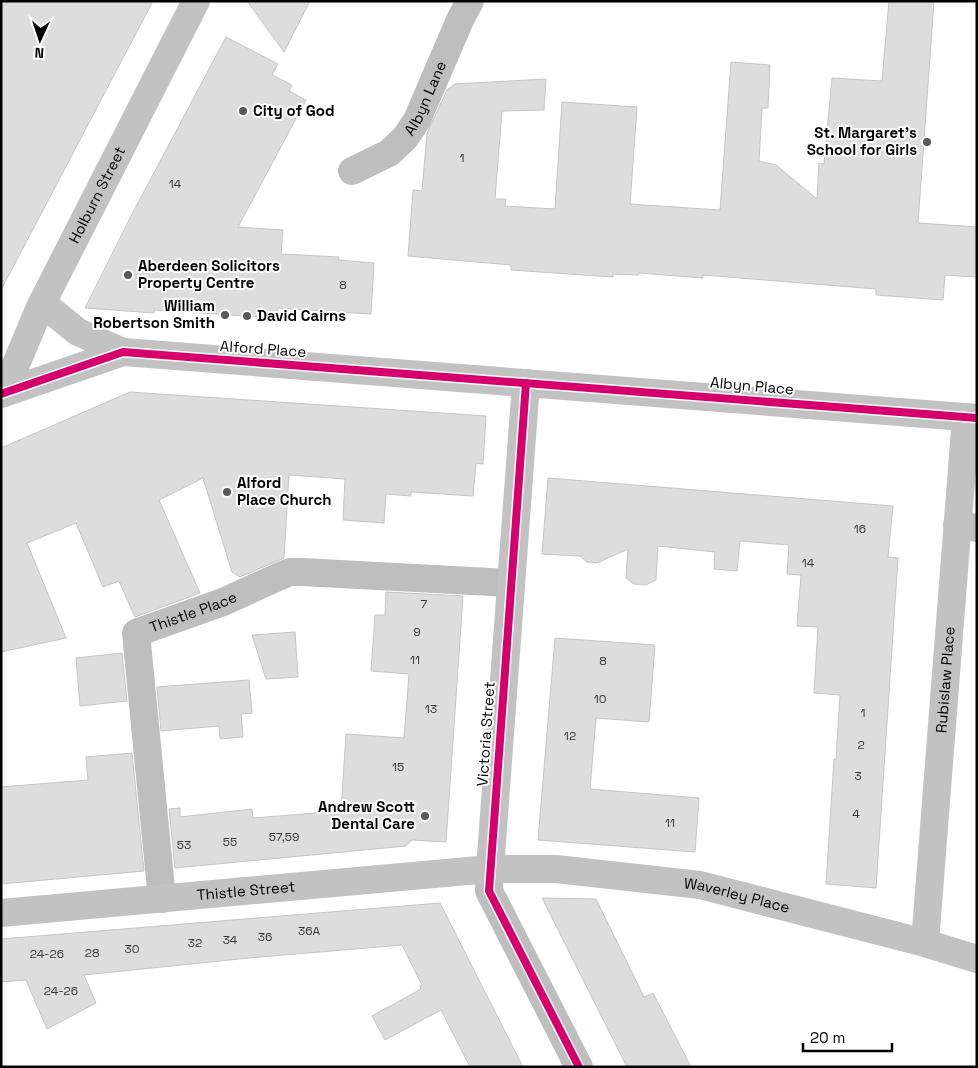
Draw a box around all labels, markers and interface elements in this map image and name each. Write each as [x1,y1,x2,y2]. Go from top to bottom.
north arrow [15,15,65,65]
text: N [34,44,44,62]
street label: Albyn Lane [399,58,450,139]
place label: City of God [253,101,335,120]
marker: City of God [237,105,249,117]
place label: St. Margaret's School for Girls [807,123,917,159]
marker: St. Margaret's School for Girls [921,136,933,148]
street label: Holburn Street [64,143,129,246]
house number: 1 [459,150,465,166]
house number: 14 [169,176,182,192]
place label: Aberdeen Solicitors Property Centre [138,256,280,292]
marker: Aberdeen Solicitors Property Centre [122,269,134,281]
house number: 8 [339,277,347,293]
place label: William Robertson Smith [93,296,215,332]
place label: David Cairns [257,306,346,325]
marker: William Robertson Smith [219,309,231,321]
marker: David Cairns [241,310,253,322]
street label: Alford Place [219,336,307,361]
street label: Albyn Place [709,372,795,399]
place label: Alford Place Church [237,473,332,509]
marker: Alford Place Church [221,486,233,498]
house number: 16 [854,521,866,537]
house number: 14 [802,555,815,571]
street label: Thistle Place [147,587,240,636]
house number: 7 [421,596,428,612]
house number: 9 [413,624,421,640]
street label: Rubislaw Place [931,626,959,734]
house number: 11 [410,652,420,668]
house number: 8 [599,653,607,669]
street label: Victoria Street [472,681,499,787]
house number: 10 [594,691,606,707]
house number: 13 [425,701,437,717]
house number: 1 [860,705,866,721]
house number: 12 [564,728,576,744]
house number: 2 [857,737,865,753]
house number: 15 [392,759,404,775]
house number: 3 [854,768,862,784]
place label: Andrew Scott Dental Care [318,797,415,833]
house number: 4 [852,806,860,822]
marker: Andrew Scott Dental Care [419,810,431,822]
house number: 11 [665,815,675,831]
house number: 57,59 [269,829,299,845]
house number: 55 [223,834,237,850]
house number: 53 [177,837,191,853]
street label: Waverley Place [683,873,792,917]
street label: Thistle Street [196,877,296,904]
house number: 36A [298,923,321,939]
house number: 36 [258,929,272,945]
house number: 34 [223,932,238,948]
house number: 32 [188,935,202,951]
house number: 30 [125,941,139,957]
house number: 28 [85,945,99,961]
house number: 24-26 [30,946,64,962]
house number: 24-26 [44,983,78,999]
scale bar [803,1020,892,1052]
text: 20 m [810,1028,845,1047]

